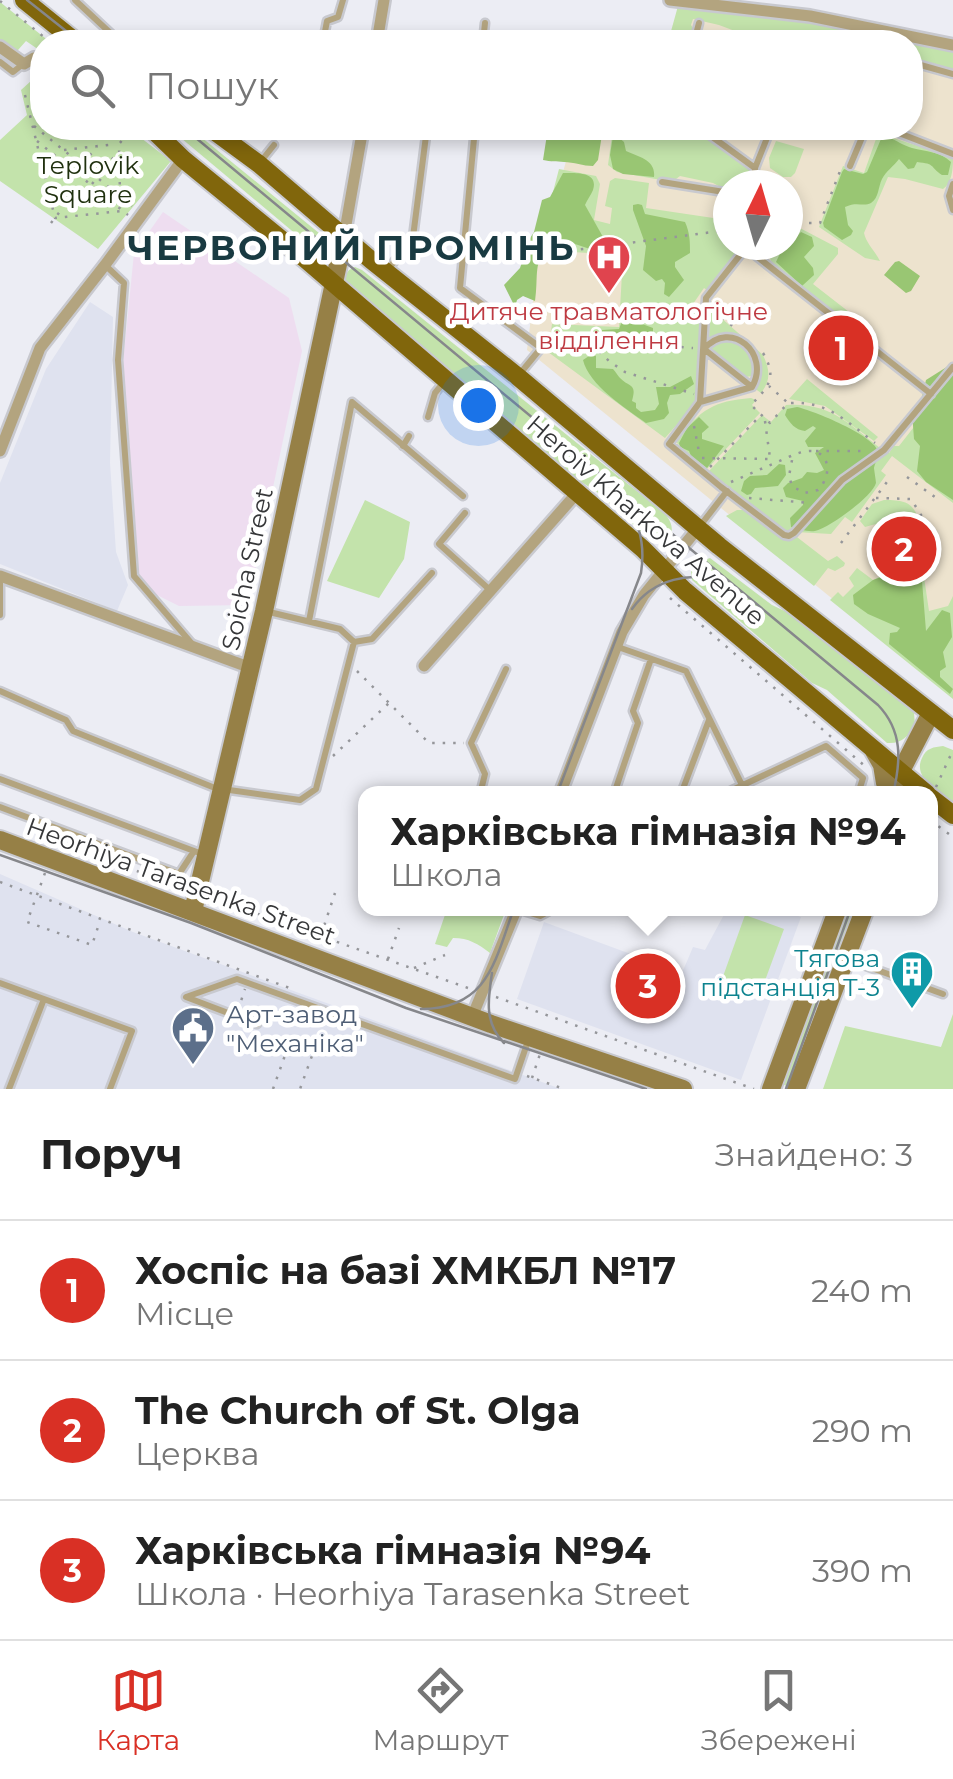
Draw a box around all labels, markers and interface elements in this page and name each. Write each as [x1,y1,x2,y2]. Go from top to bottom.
search box [30,30,923,140]
icon: search [65,58,120,113]
text: Пошук [145,62,279,109]
park label: Teplovik Square [37,150,139,209]
north arrow [713,170,803,260]
district label: ЧЕРВОНИЙ ПРОМІНЬ [128,226,576,269]
hospital icon: Дитяче травматологічне відділення [586,234,632,295]
place label: Дитяче травматологічне відділення [450,296,768,355]
pin: 1 [808,310,874,386]
your location [453,380,504,431]
street label: Heroiv Kharkova Avenue [521,409,771,631]
street label: Soicha Street [215,485,279,653]
pin: 2 [872,512,936,586]
popup [358,786,938,916]
text: Харківська гімназія №94 [390,808,906,855]
street label: Heorhiya Tarasenka Street [22,811,340,951]
text: Школа [390,855,502,894]
place label: Тягова підстанція Т-3 [700,943,880,1002]
pin: 3 [616,948,680,1024]
building icon: Тягова підстанція Т-3 [889,949,935,1010]
place label: Арт-завод "Механіка" [226,999,364,1058]
public building icon: Арт-завод "Механіка" [170,1005,216,1066]
text: Поруч [40,1128,183,1180]
text: Знайдено: 3 [715,1135,913,1174]
text: Хоспіс на базі ХМКБЛ №17 [135,1247,676,1294]
text: 1 [66,1271,79,1310]
text: 240 m [811,1271,913,1310]
text: Місце [135,1294,234,1333]
text: The Church of St. Olga [135,1387,581,1434]
text: 2 [63,1411,82,1450]
text: 290 m [812,1411,913,1450]
text: Церква [135,1434,259,1473]
text: Харківська гімназія №94 [135,1527,651,1574]
text: 3 [63,1551,82,1590]
text: 390 m [812,1551,913,1590]
text: Школа · Heorhiya Tarasenka Street [135,1574,690,1613]
tab: Карта [96,1663,180,1757]
tab: Маршрут [372,1663,509,1757]
tab: Збережені [701,1663,857,1757]

